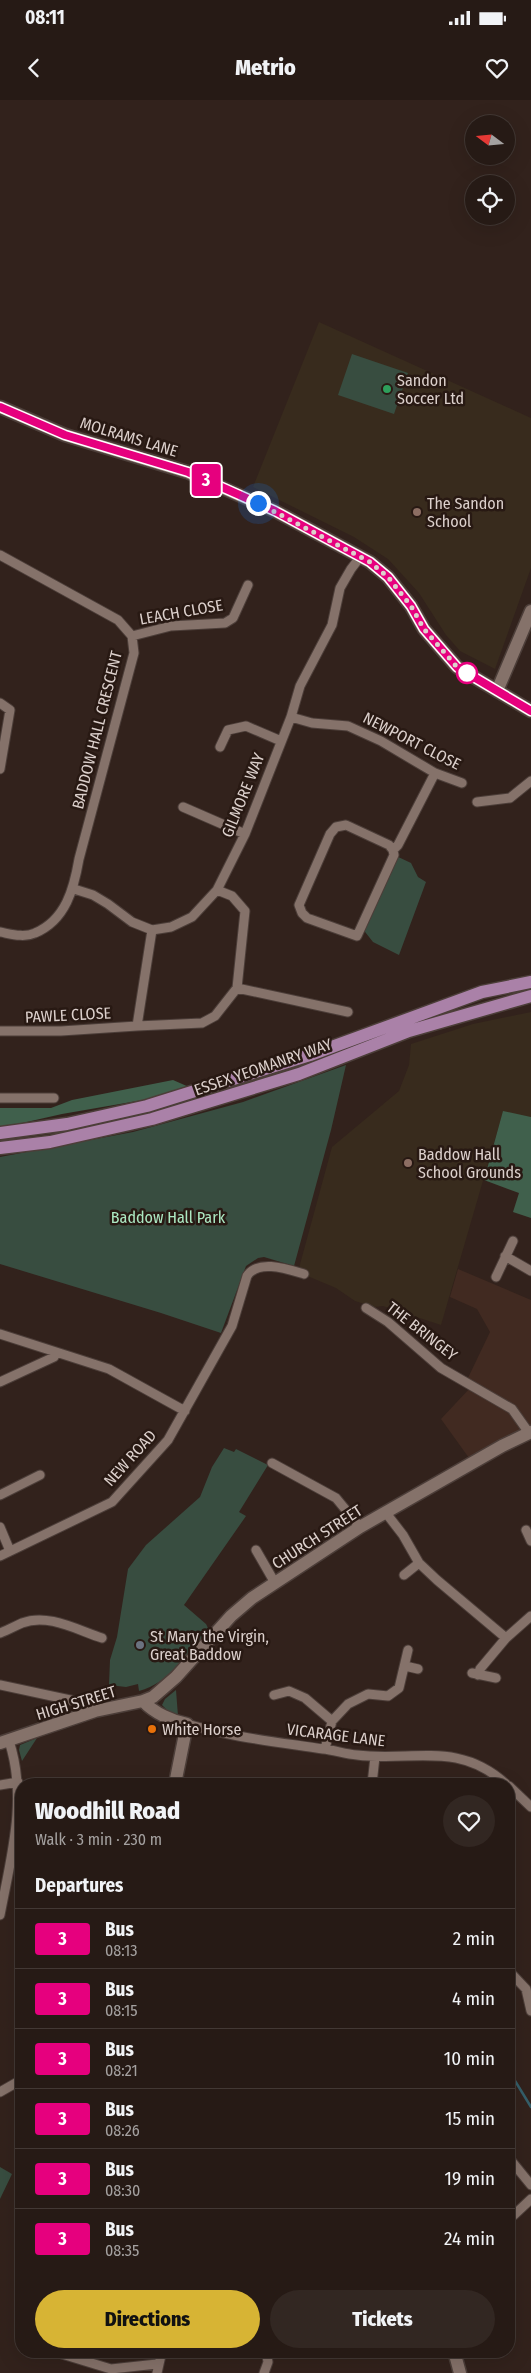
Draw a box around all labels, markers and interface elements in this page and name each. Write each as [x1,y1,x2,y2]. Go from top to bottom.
text: 08:11 [25,6,65,29]
icon: back [20,54,48,82]
text: Metrio [235,54,296,81]
icon: heart [483,54,511,82]
north arrow [465,115,515,165]
map controls [465,115,515,225]
button: locate [465,175,515,225]
place label: Sandon Soccer Ltd [397,371,464,408]
marker: Sandon Soccer Ltd [381,383,393,395]
street label: MOLRAMS LANE [78,413,180,461]
line badge: 3 [190,464,222,496]
text: 3 [202,469,210,491]
your location [246,491,271,516]
place label: The Sandon School [427,494,504,531]
marker: The Sandon School [411,506,423,518]
street label: LEACH CLOSE [138,595,224,629]
street label: BADDOW HALL CRESCENT [68,648,126,811]
unlabelled marker [456,662,478,684]
street label: NEWPORT CLOSE [360,708,464,774]
street label: GILMORE WAY [217,750,269,840]
street label: PAWLE CLOSE [24,1003,112,1027]
street label: ESSEX YEOMANRY WAY [192,1034,334,1099]
place label: Baddow Hall School Grounds [418,1145,521,1182]
marker: Baddow Hall School Grounds [402,1157,414,1169]
park label: Baddow Hall Park [111,1208,226,1227]
street label: THE BRINGEY [383,1298,461,1364]
street label: NEW ROAD [100,1426,160,1490]
street label: CHURCH STREET [268,1501,366,1573]
place label: St Mary the Virgin, Great Baddow [150,1627,269,1664]
marker: St Mary the Virgin, Great Baddow [134,1639,146,1651]
street label: HIGH STREET [34,1682,119,1724]
place label: White Horse [162,1720,241,1739]
street label: VICARAGE LANE [286,1720,386,1750]
marker: White Horse [146,1723,158,1735]
button: heart [443,1795,495,1847]
text: Woodhill Road [35,1797,180,1825]
text: Walk · 3 min · 230 m [35,1830,162,1849]
text: Departures [35,1874,123,1897]
text: Bus [105,1918,134,1941]
text: 2 min [453,1927,495,1950]
text: 3 [58,1928,67,1950]
text: 08:13 [105,1941,138,1960]
text: Bus [105,1978,134,2001]
text: 4 min [452,1987,495,2010]
text: 3 [58,1988,67,2010]
text: 08:15 [105,2001,138,2020]
text: Bus [105,2038,134,2061]
text: 10 min [444,2047,495,2070]
text: 3 [58,2048,67,2070]
text: 08:21 [105,2061,138,2080]
text: Bus [105,2098,134,2121]
text: 15 min [445,2107,495,2130]
text: 3 [58,2108,67,2130]
text: 08:26 [105,2121,140,2140]
text: Bus [105,2158,134,2181]
text: 19 min [444,2167,495,2190]
text: 3 [58,2168,67,2190]
text: 08:30 [105,2181,140,2200]
text: Bus [105,2218,134,2241]
text: 24 min [444,2227,495,2250]
text: 3 [58,2228,67,2250]
text: 08:35 [105,2241,139,2260]
button: Directions [35,2290,260,2348]
button: Tickets [270,2290,495,2348]

